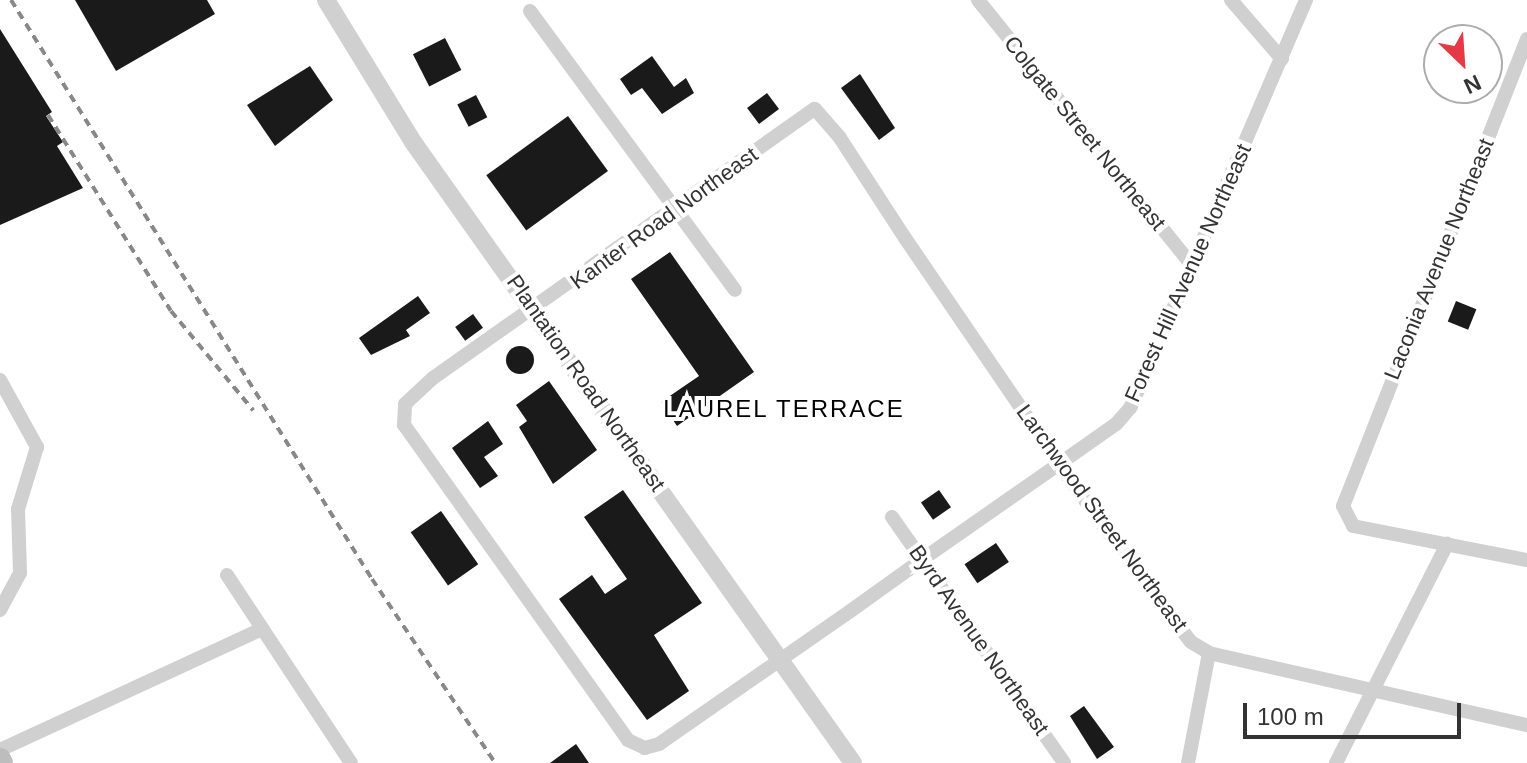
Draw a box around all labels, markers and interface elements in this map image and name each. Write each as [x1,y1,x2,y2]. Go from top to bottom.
north arrow [1423,24,1503,104]
street label: Colgate Street Northeast [999,31,1171,235]
text: N [1460,70,1485,99]
street label: Laconia Avenue Northeast [1378,134,1500,384]
street label: Forest Hill Avenue Northeast [1119,139,1257,407]
street label: Kanter Road Northeast [565,141,763,295]
street label: Plantation Road Northeast [501,270,671,496]
district label: LAUREL TERRACE [663,395,905,423]
street label: Larchwood Street Northeast [1011,399,1193,637]
street label: Byrd Avenue Northeast [903,539,1055,741]
scale bar [1247,687,1465,737]
text: 100 m [1257,703,1324,730]

